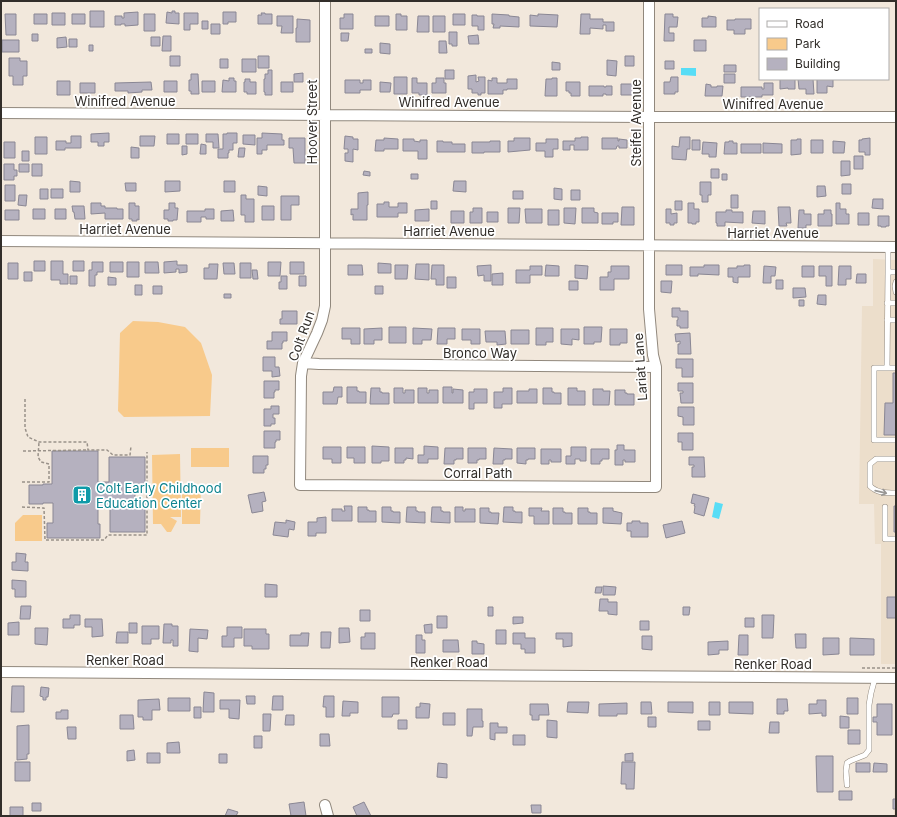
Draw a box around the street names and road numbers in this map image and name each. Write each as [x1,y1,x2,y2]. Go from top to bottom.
street label: Steifel Avenue [628,79,644,167]
street label: Hoover Street [304,80,320,164]
street label: Winifred Avenue [74,93,176,109]
street label: Winifred Avenue [398,94,500,110]
street label: Winifred Avenue [722,96,824,112]
street label: Harriet Avenue [79,221,171,237]
street label: Harriet Avenue [403,223,495,239]
street label: Harriet Avenue [727,225,819,241]
street label: Colt Run [285,309,317,363]
street label: Lariat Lane [630,333,650,401]
street label: Bronco Way [443,345,517,361]
street label: Corral Path [444,465,512,481]
street label: Renker Road [86,652,164,668]
street label: Renker Road [410,654,488,670]
street label: Renker Road [734,656,812,672]

